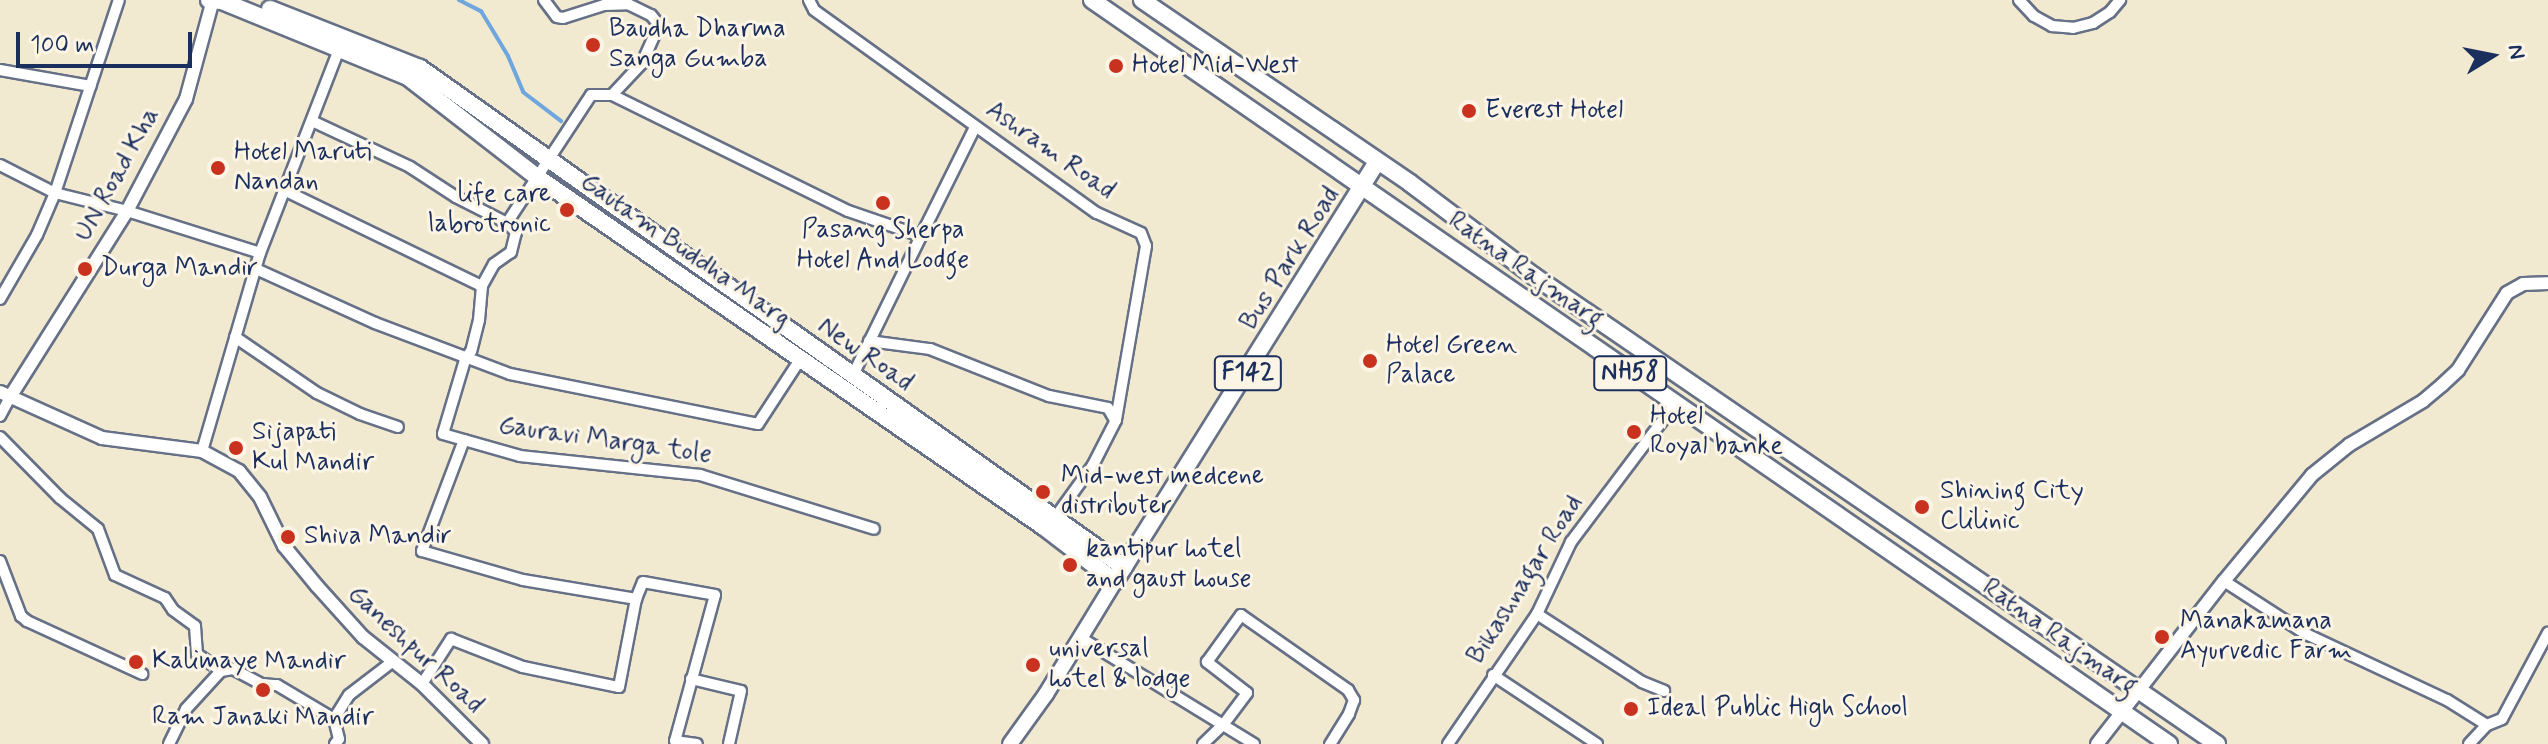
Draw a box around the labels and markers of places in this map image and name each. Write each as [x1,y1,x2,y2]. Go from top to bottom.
place label: Baudha Dharma Sanga Gumba [609,14,786,76]
marker: Baudha Dharma Sanga Gumba [584,36,602,54]
place label: Hotel Mid-West [1132,50,1299,82]
marker: Hotel Mid-West [1107,57,1125,75]
place label: Everest Hotel [1485,95,1623,127]
marker: Everest Hotel [1460,102,1478,120]
place label: Hotel Maruti Nandan [234,137,366,198]
marker: Hotel Maruti Nandan [209,159,227,177]
place label: life care labrotronic [428,179,551,240]
marker: Pasang Sherpa Hotel And Lodge [874,194,892,212]
marker: life care labrotronic [558,201,576,219]
place label: Pasang Sherpa Hotel And Lodge [795,215,971,276]
place label: Durga Mandir [101,253,257,285]
marker: Durga Mandir [76,260,94,278]
place label: Hotel Green Palace [1386,330,1517,392]
marker: Hotel Green Palace [1361,352,1379,370]
place label: Hotel Royal banke [1650,401,1780,462]
place label: Sijapati Kul Mandir [252,417,377,478]
marker: Hotel Royal banke [1625,423,1643,441]
marker: Sijapati Kul Mandir [227,439,245,457]
place label: Mid-west medcene distributer [1061,461,1264,522]
place label: Shining City Clilinic [1940,476,2079,538]
marker: Mid-west medcene distributer [1032,481,1054,503]
marker: Shining City Clilinic [1911,496,1933,518]
place label: Shiva Mandir [304,521,450,553]
marker: Shiva Mandir [279,528,297,546]
place label: kantipur hotel and gaust house [1086,534,1249,596]
marker: kantipur hotel and gaust house [1061,556,1079,574]
place label: Manakamana Ayurvedic Farm [2180,606,2354,668]
marker: Manakamana Ayurvedic Farm [2151,626,2173,648]
place label: universal hotel & lodge [1049,634,1190,696]
place label: Kalimaye Mandir [152,646,347,678]
marker: Kalimaye Mandir [127,653,145,671]
marker: universal hotel & lodge [1024,656,1042,674]
marker: Ram Janaki Mandir [254,681,272,699]
place label: Ideal Public High School [1647,693,1910,725]
marker: Ideal Public High School [1622,700,1640,718]
place label: Ram Janaki Mandir [151,702,375,734]

